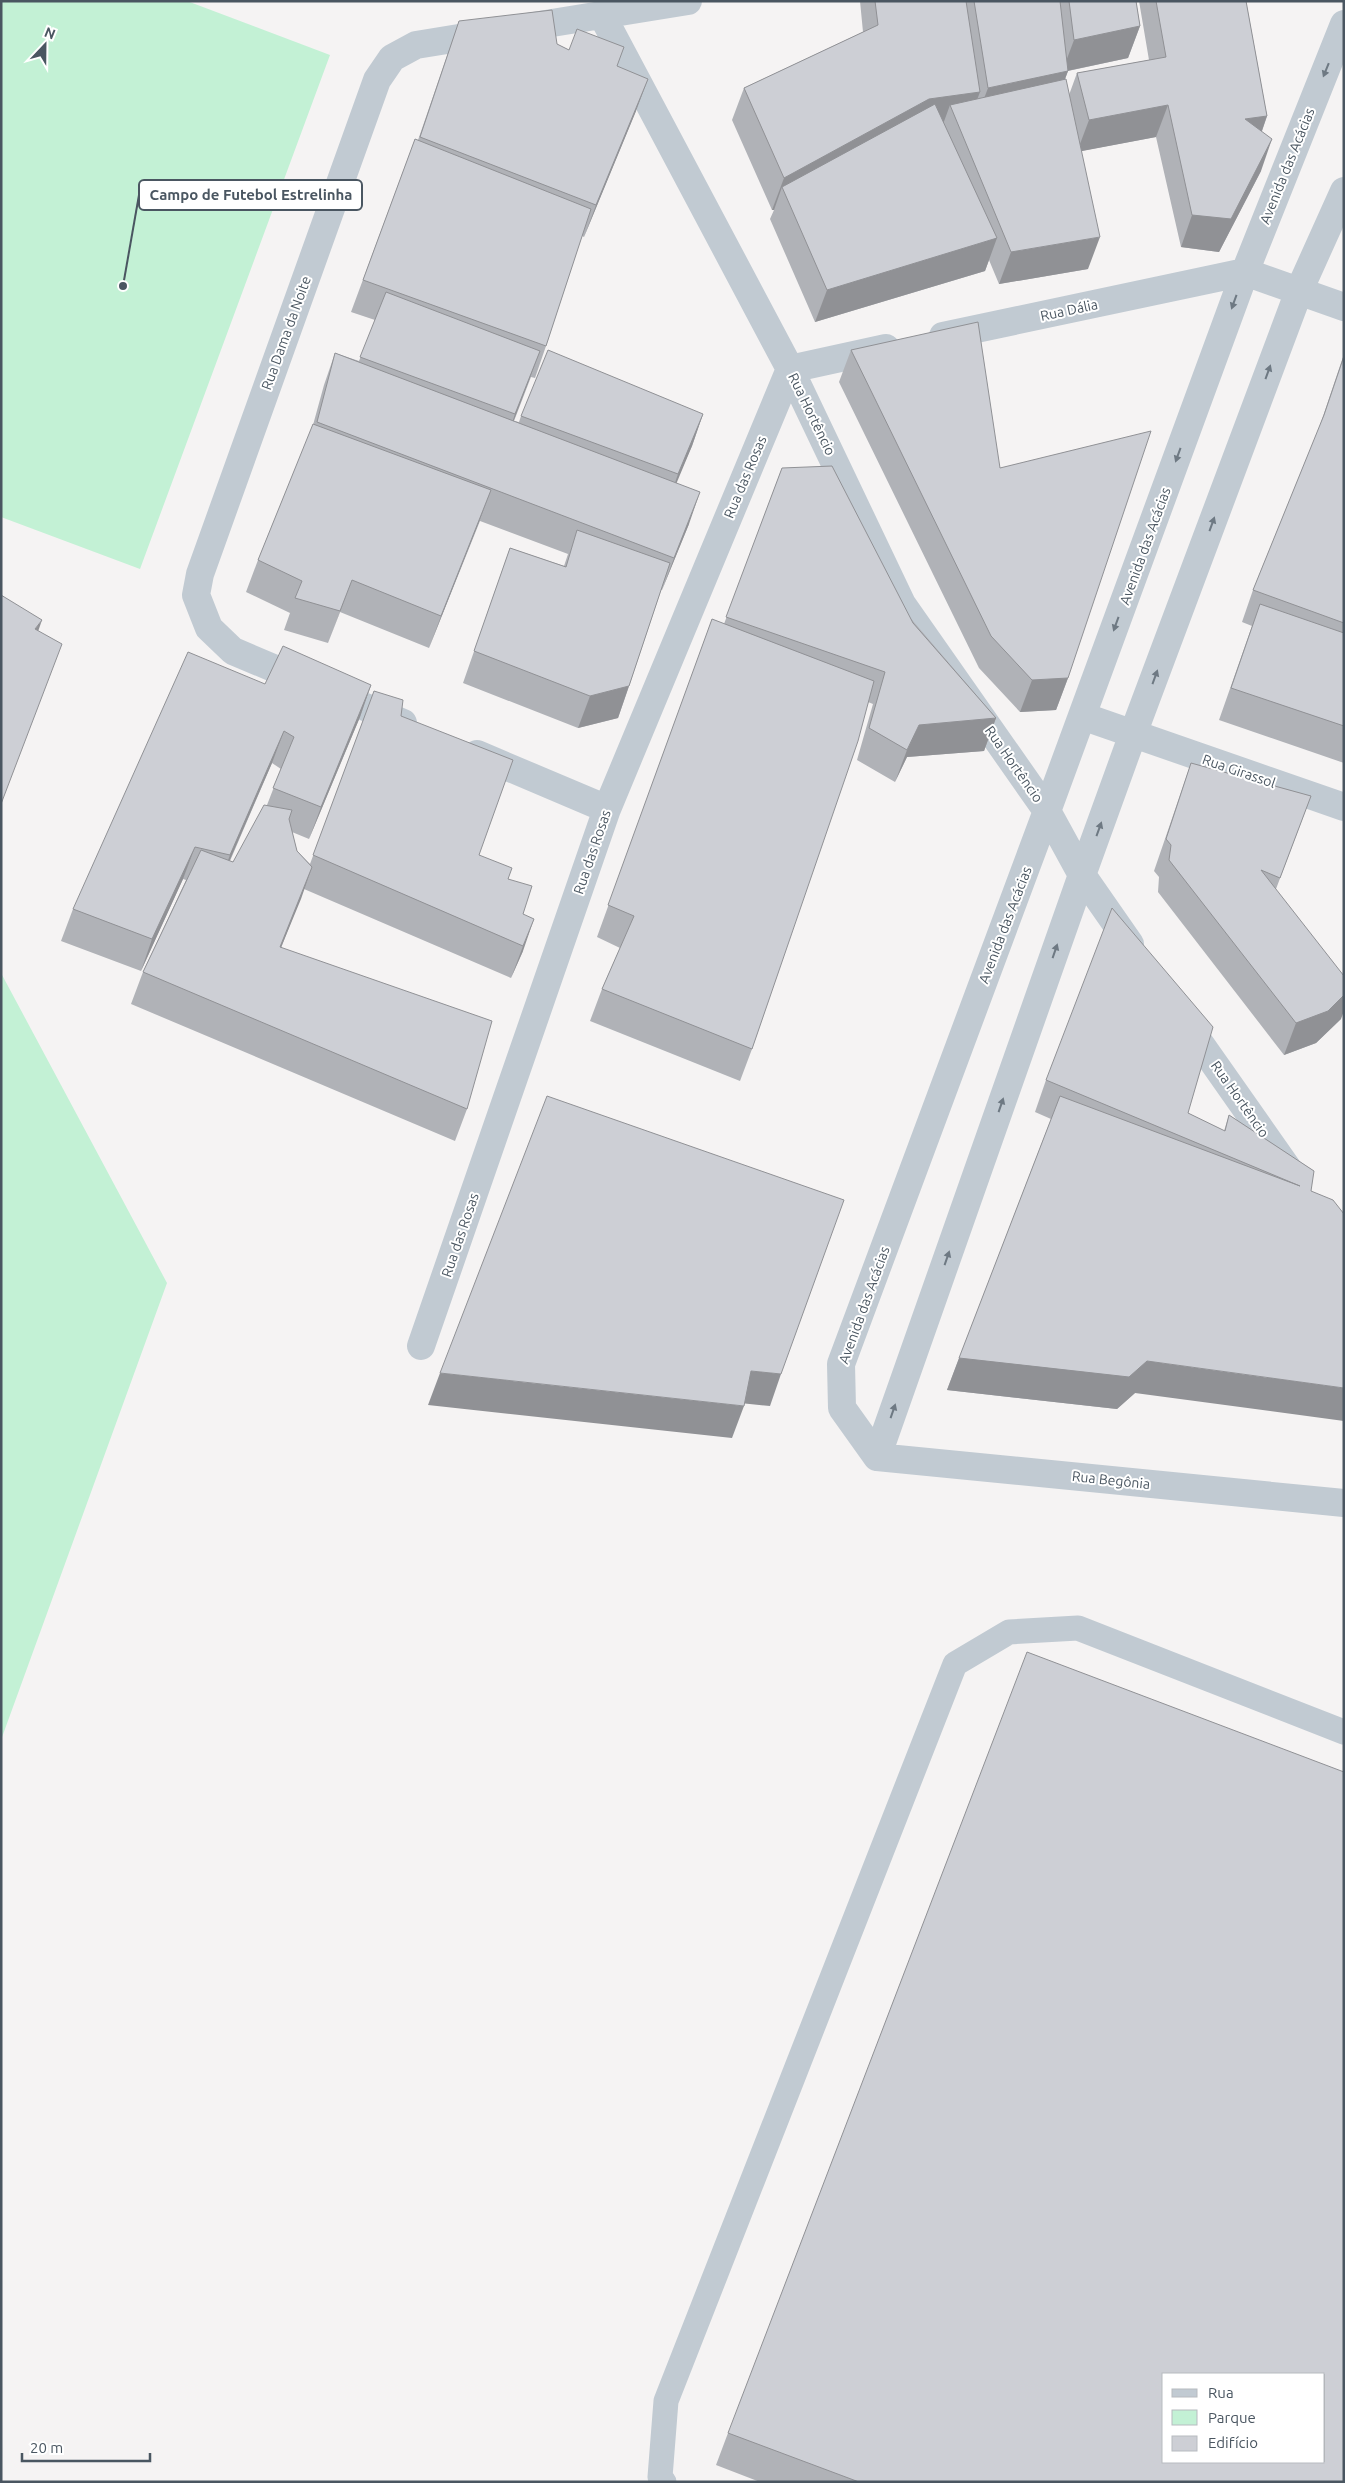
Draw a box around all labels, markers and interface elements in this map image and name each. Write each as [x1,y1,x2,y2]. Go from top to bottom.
north arrow [20,20,70,70]
text: N [42,24,58,42]
one-way arrow [1321,63,1329,77]
street label: Avenida das Acácias [1256,105,1318,227]
callout: Campo de Futebol Estrelinha [139,180,362,210]
text: Campo de Futebol Estrelinha [149,186,353,203]
street label: Rua Dama da Noite [258,274,314,392]
one-way arrow [1230,295,1238,310]
street label: Rua Dália [1039,296,1099,324]
one-way arrow [1265,365,1273,379]
street label: Rua Hortêncio [785,370,839,458]
street label: Rua das Rosas [720,433,770,521]
one-way arrow [1174,448,1182,463]
street label: Avenida das Acácias [1116,485,1174,607]
one-way arrow [1209,517,1216,532]
one-way arrow [1112,617,1120,632]
one-way arrow [1152,669,1159,684]
street label: Rua Hortêncio [982,723,1046,805]
street label: Rua Girassol [1200,751,1278,791]
street label: Rua das Rosas [570,808,614,896]
one-way arrow [1095,822,1103,836]
street label: Avenida das Acácias [975,864,1035,986]
one-way arrow [1052,944,1059,959]
street label: Rua Hortêncio [1208,1058,1272,1140]
one-way arrow [998,1097,1005,1112]
street label: Rua das Rosas [438,1191,482,1279]
street label: Avenida das Acácias [835,1244,893,1366]
one-way arrow [943,1250,951,1265]
one-way arrow [890,1404,898,1419]
street label: Rua Begônia [1071,1468,1151,1492]
legend [1162,2373,1325,2463]
text: Rua [1208,2384,1234,2401]
text: Parque [1208,2409,1256,2426]
scale bar [22,2430,150,2462]
text: Edifício [1208,2434,1258,2451]
text: 20 m [30,2439,63,2456]

